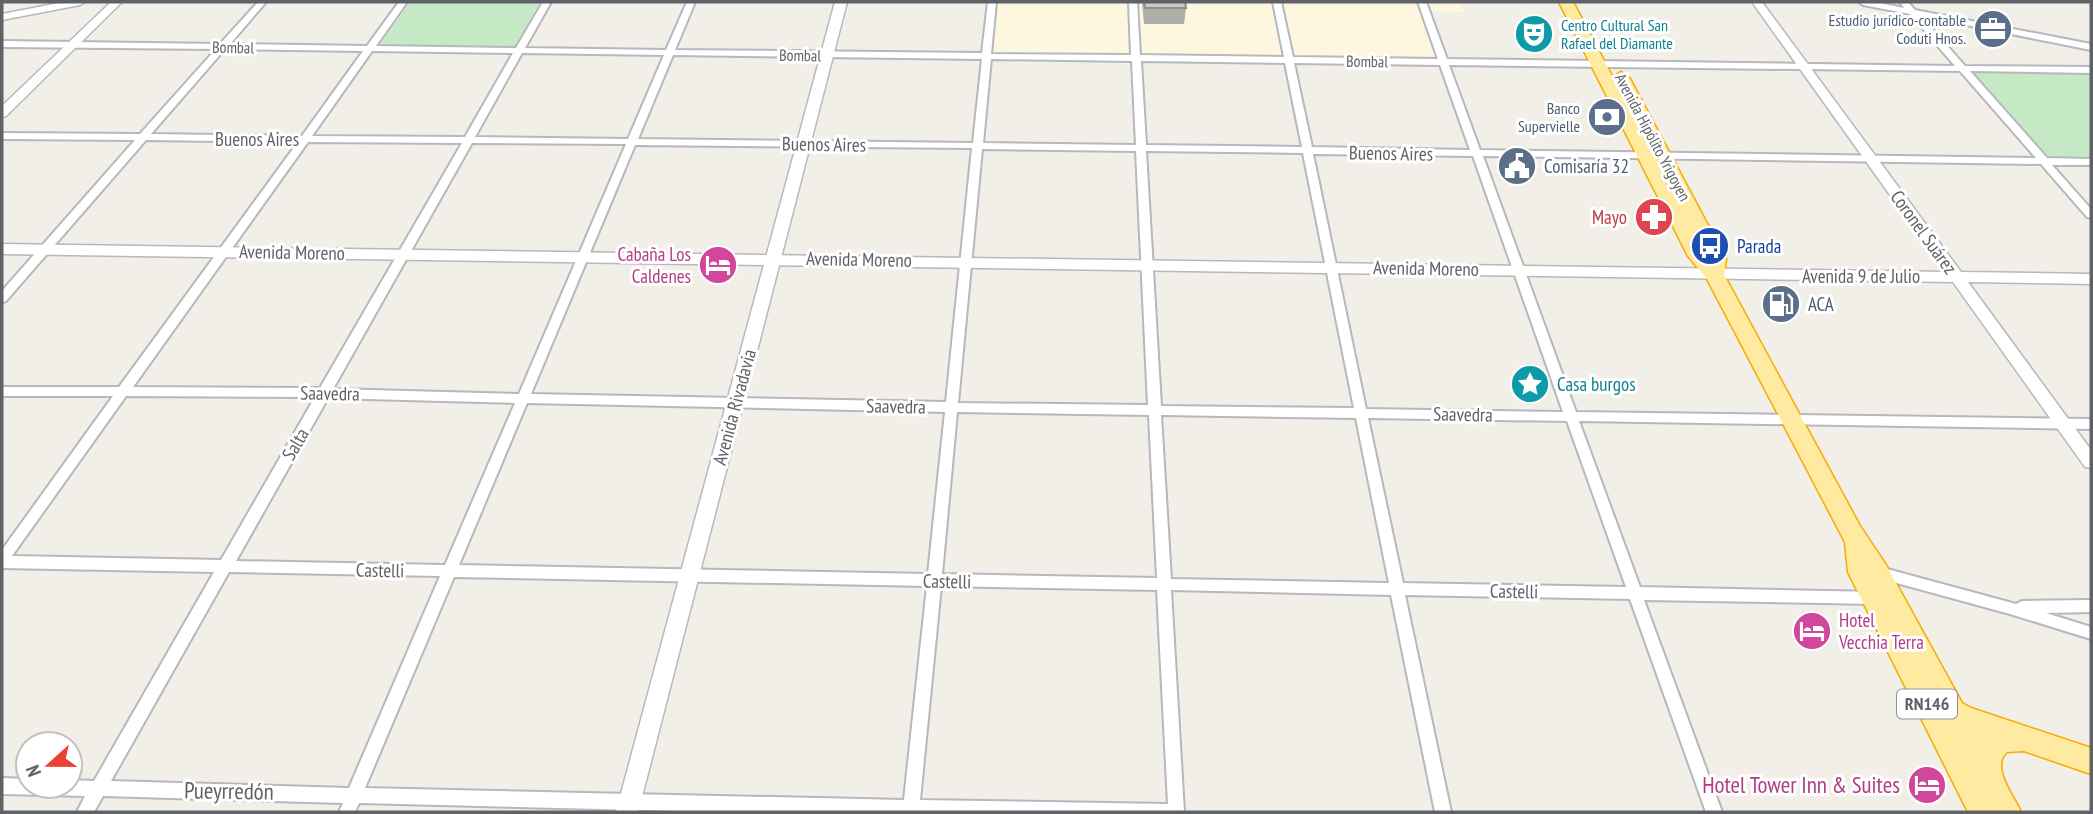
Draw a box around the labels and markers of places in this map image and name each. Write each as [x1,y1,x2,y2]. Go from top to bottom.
office icon: Estudio jurídico-contable Coduti Hnos. [1972,8,2014,50]
place label: Estudio jurídico-contable Coduti Hnos. [1829,10,1966,48]
theatre icon: Centro Cultural San Rafael del Diamante [1513,13,1555,55]
place label: Centro Cultural San Rafael del Diamante [1561,15,1673,53]
bank icon: Banco Supervielle [1586,96,1628,138]
place label: Banco Supervielle [1518,98,1580,136]
public building icon: Comisaría 32 [1496,145,1538,187]
place label: Comisaría 32 [1544,154,1629,178]
pharmacy icon: Mayo [1633,196,1675,238]
place label: Mayo [1592,205,1627,229]
bus stop icon: Parada [1689,225,1731,267]
place label: Parada [1737,234,1781,258]
place label: Cabaña Los Caldenes [617,242,691,288]
hotel icon: Cabaña Los Caldenes [697,244,739,286]
fuel station icon: ACA [1760,283,1802,325]
place label: ACA [1808,292,1834,316]
place icon: Casa burgos [1509,363,1551,405]
place label: Casa burgos [1557,372,1636,396]
place label: Hotel Vecchia Terra [1838,608,1924,654]
hotel icon: Hotel Vecchia Terra [1791,610,1833,652]
hotel icon: Hotel Tower Inn & Suites [1906,764,1948,806]
place label: Hotel Tower Inn & Suites [1702,770,1900,799]

